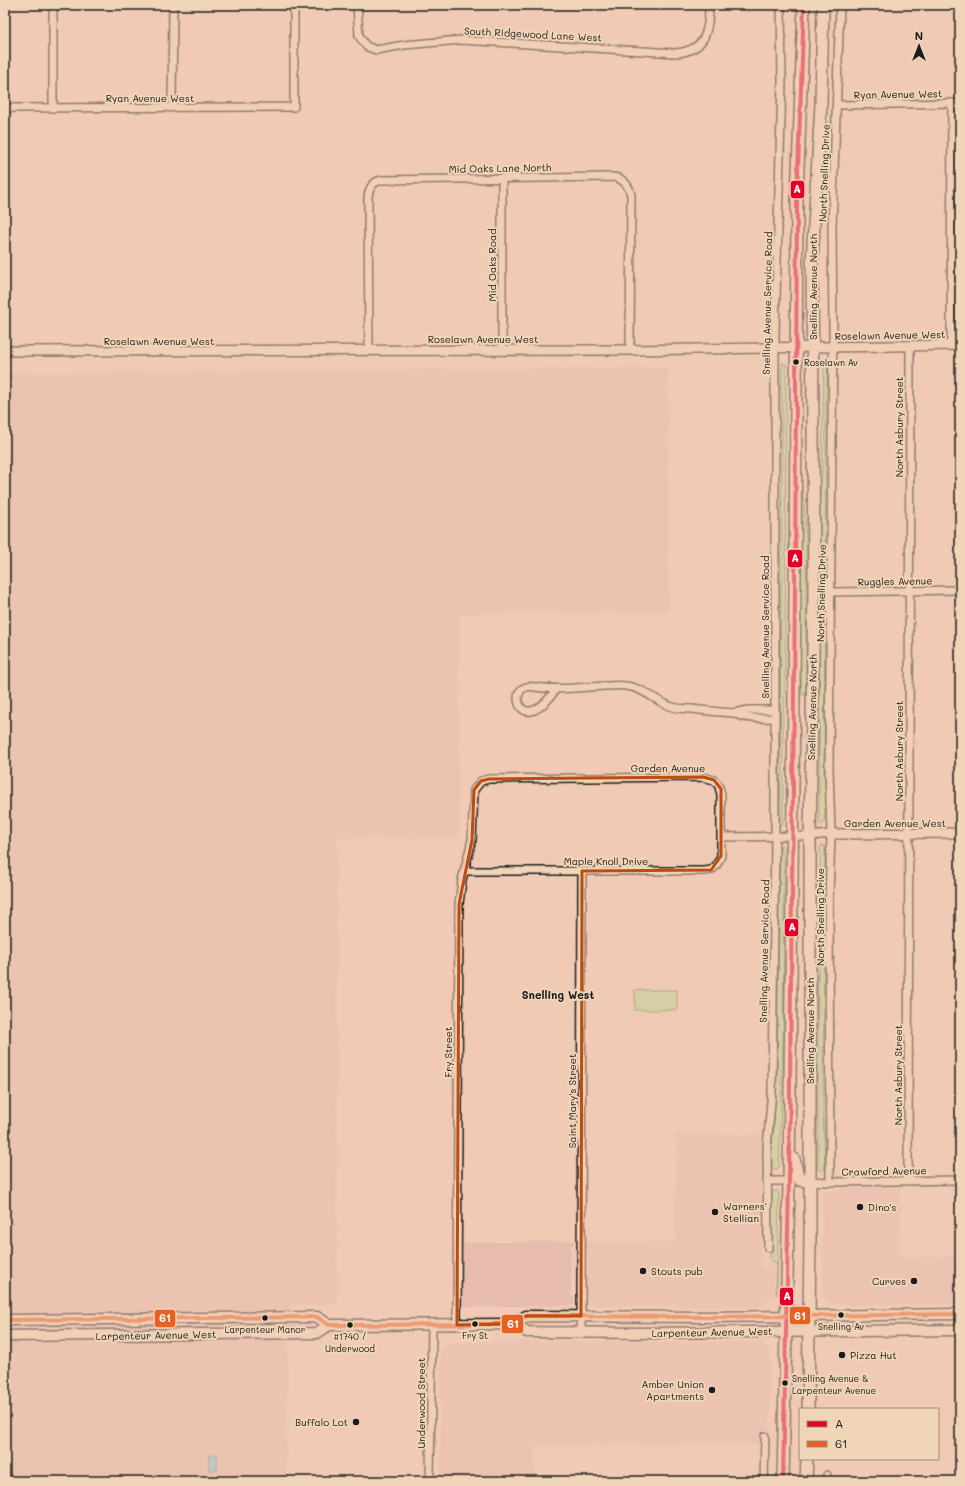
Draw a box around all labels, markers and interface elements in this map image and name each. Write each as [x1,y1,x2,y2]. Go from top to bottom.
street label: South Ridgewood Lane West [464,23,602,45]
north arrow [899,26,939,66]
text: N [915,28,923,43]
street label: Ryan Avenue West [854,86,942,102]
street label: Ryan Avenue West [106,91,194,105]
street label: North Snelling Drive [815,124,833,222]
street label: Mid Oaks Lane North [448,160,552,176]
line badge: A [790,180,805,199]
text: A [793,181,801,196]
street label: Mid Oaks Road [485,229,499,302]
street label: Snelling Avenue Service Road [759,231,775,375]
street label: Snelling Avenue North [806,234,820,340]
street label: Roselawn Avenue West [835,327,945,343]
street label: Roselawn Avenue West [428,332,538,346]
street label: Roselawn Avenue West [104,334,214,348]
marker: Roselawn Av [791,357,801,367]
place label: Roselawn Av [804,357,858,368]
street label: North Asbury Street [892,377,906,477]
street label: North Snelling Drive [813,544,829,642]
line badge: A [787,549,803,568]
text: A [791,550,799,565]
street label: Snelling Avenue Service Road [758,555,772,699]
street label: Ruggles Avenue [857,573,933,589]
street label: Snelling Avenue North [804,653,820,760]
street label: North Asbury Street [892,701,906,801]
street label: Garden Avenue [631,761,705,775]
street label: Garden Avenue West [844,816,946,830]
street label: Maple Knoll Drive [564,854,648,868]
street label: North Snelling Drive [813,868,827,966]
street label: Snelling Avenue Service Road [756,879,772,1023]
line badge: A [784,918,799,937]
text: A [788,919,796,934]
street label: Snelling Avenue North [803,978,817,1084]
district label: Snelling West [522,987,594,1002]
street label: North Asbury Street [891,1025,905,1125]
street label: Fry Street [441,1027,455,1077]
street label: Saint Mary's Street [565,1054,579,1148]
street label: Crawford Avenue [841,1163,927,1179]
place label: Warners' Stellian [723,1199,767,1225]
place label: Dino's [868,1200,897,1214]
marker: Dino's [855,1202,865,1212]
marker: Warners' Stellian [710,1207,720,1217]
place label: Stouts pub [651,1264,703,1278]
marker: Stouts pub [638,1266,648,1276]
place label: Curves [872,1274,906,1288]
marker: Curves [909,1276,919,1286]
line badge: A [779,1287,794,1306]
text: A [783,1288,791,1303]
line badge: 61 [789,1306,811,1325]
text: 61 [794,1308,806,1323]
line badge: 61 [154,1309,176,1328]
text: 61 [159,1310,171,1325]
marker: Snelling Av [836,1310,846,1320]
marker: Larpenteur Manor [260,1313,270,1323]
line badge: 61 [501,1314,524,1334]
text: 61 [507,1316,519,1331]
marker: Fry St [470,1319,480,1329]
marker: #1740 / Underwood [345,1320,355,1330]
place label: Snelling Av [818,1321,864,1332]
place label: Larpenteur Manor [225,1324,305,1335]
street label: Larpenteur Avenue West [652,1324,772,1340]
street label: Larpenteur Avenue West [96,1327,216,1343]
place label: Fry St [462,1330,488,1341]
place label: #1740 / Underwood [325,1331,375,1354]
place label: Pizza Hut [850,1348,897,1362]
marker: Pizza Hut [837,1350,847,1360]
street label: Underwood Street [414,1358,428,1448]
place label: Snelling Avenue & Larpenteur Avenue [792,1373,876,1396]
place label: Amber Union Apartments [642,1377,704,1403]
marker: Snelling Avenue & Larpenteur Avenue [780,1378,790,1388]
marker: Amber Union Apartments [707,1385,717,1395]
legend [799,1408,939,1460]
place label: Buffalo Lot [295,1415,348,1429]
text: A [835,1415,843,1431]
marker: Buffalo Lot [351,1417,361,1427]
text: 61 [835,1435,848,1451]

